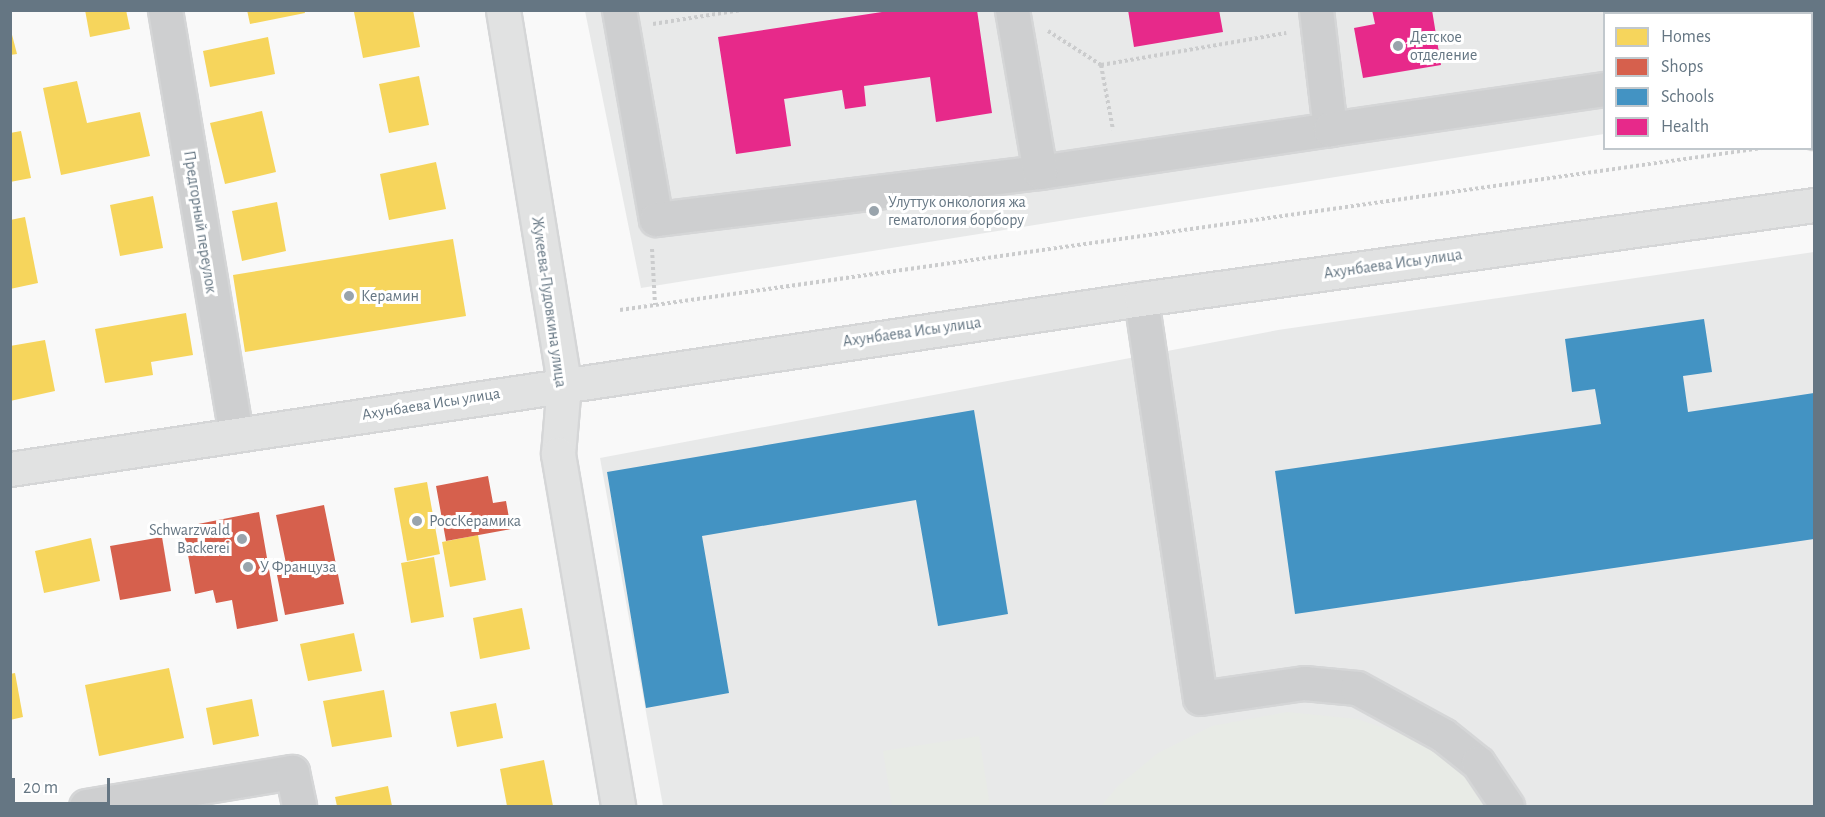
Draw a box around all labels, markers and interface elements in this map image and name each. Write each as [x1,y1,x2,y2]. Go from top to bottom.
legend [1603,12,1813,150]
place label: Детское отделение [1410,27,1477,65]
text: Homes [1661,28,1711,46]
marker: Детское отделение [1391,39,1405,53]
text: Shops [1661,58,1703,76]
text: Schools [1661,88,1714,106]
text: Health [1661,118,1709,136]
street label: Предгорный переулок [179,149,221,295]
place label: Улуттук онкология жа гематология борбору [888,192,1026,230]
marker: Улуттук онкология жа гематология борбору [865,202,883,220]
street label: Жукеева-Пудовкина улица [528,215,570,389]
street label: Ахунбаева Исы улица [1323,245,1463,283]
place label: Керамин [361,286,419,306]
marker: Керамин [342,289,356,303]
street label: Ахунбаева Исы улица [842,313,982,351]
street label: Ахунбаева Исы улица [361,384,501,424]
place label: РоссКерамика [429,511,521,531]
marker: РоссКерамика [410,514,424,528]
place label: Schwarzwald Backerei [149,520,230,558]
marker: Schwarzwald Backerei [235,532,249,546]
place label: У Француза [260,557,336,577]
marker: У Француза [241,560,255,574]
scale bar [15,766,112,804]
text: 20 m [23,779,58,797]

